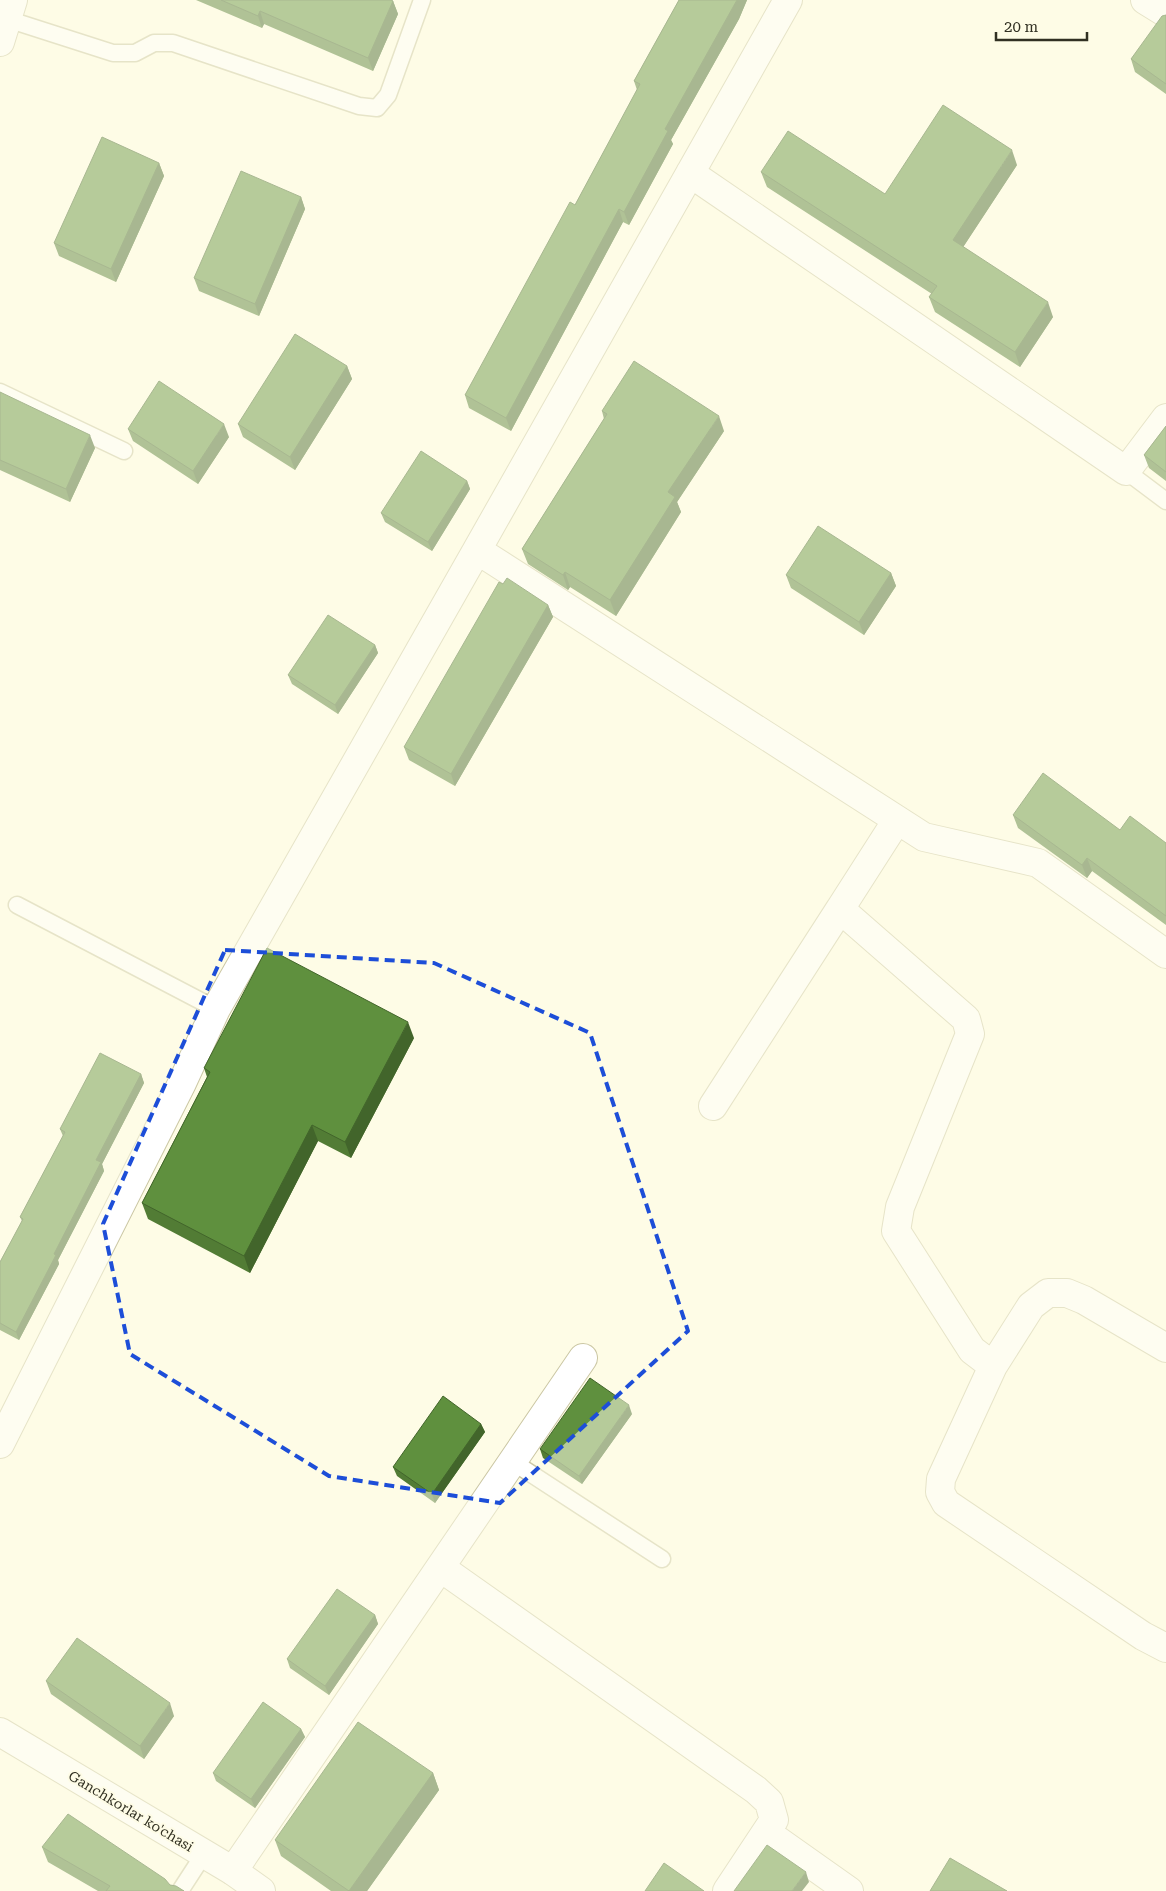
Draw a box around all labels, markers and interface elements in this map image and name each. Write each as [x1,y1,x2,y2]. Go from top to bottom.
scale bar [996,10,1087,42]
text: 20 m [1004,18,1039,36]
street label: Ganchkorlar ko'chasi [66,1767,197,1855]

